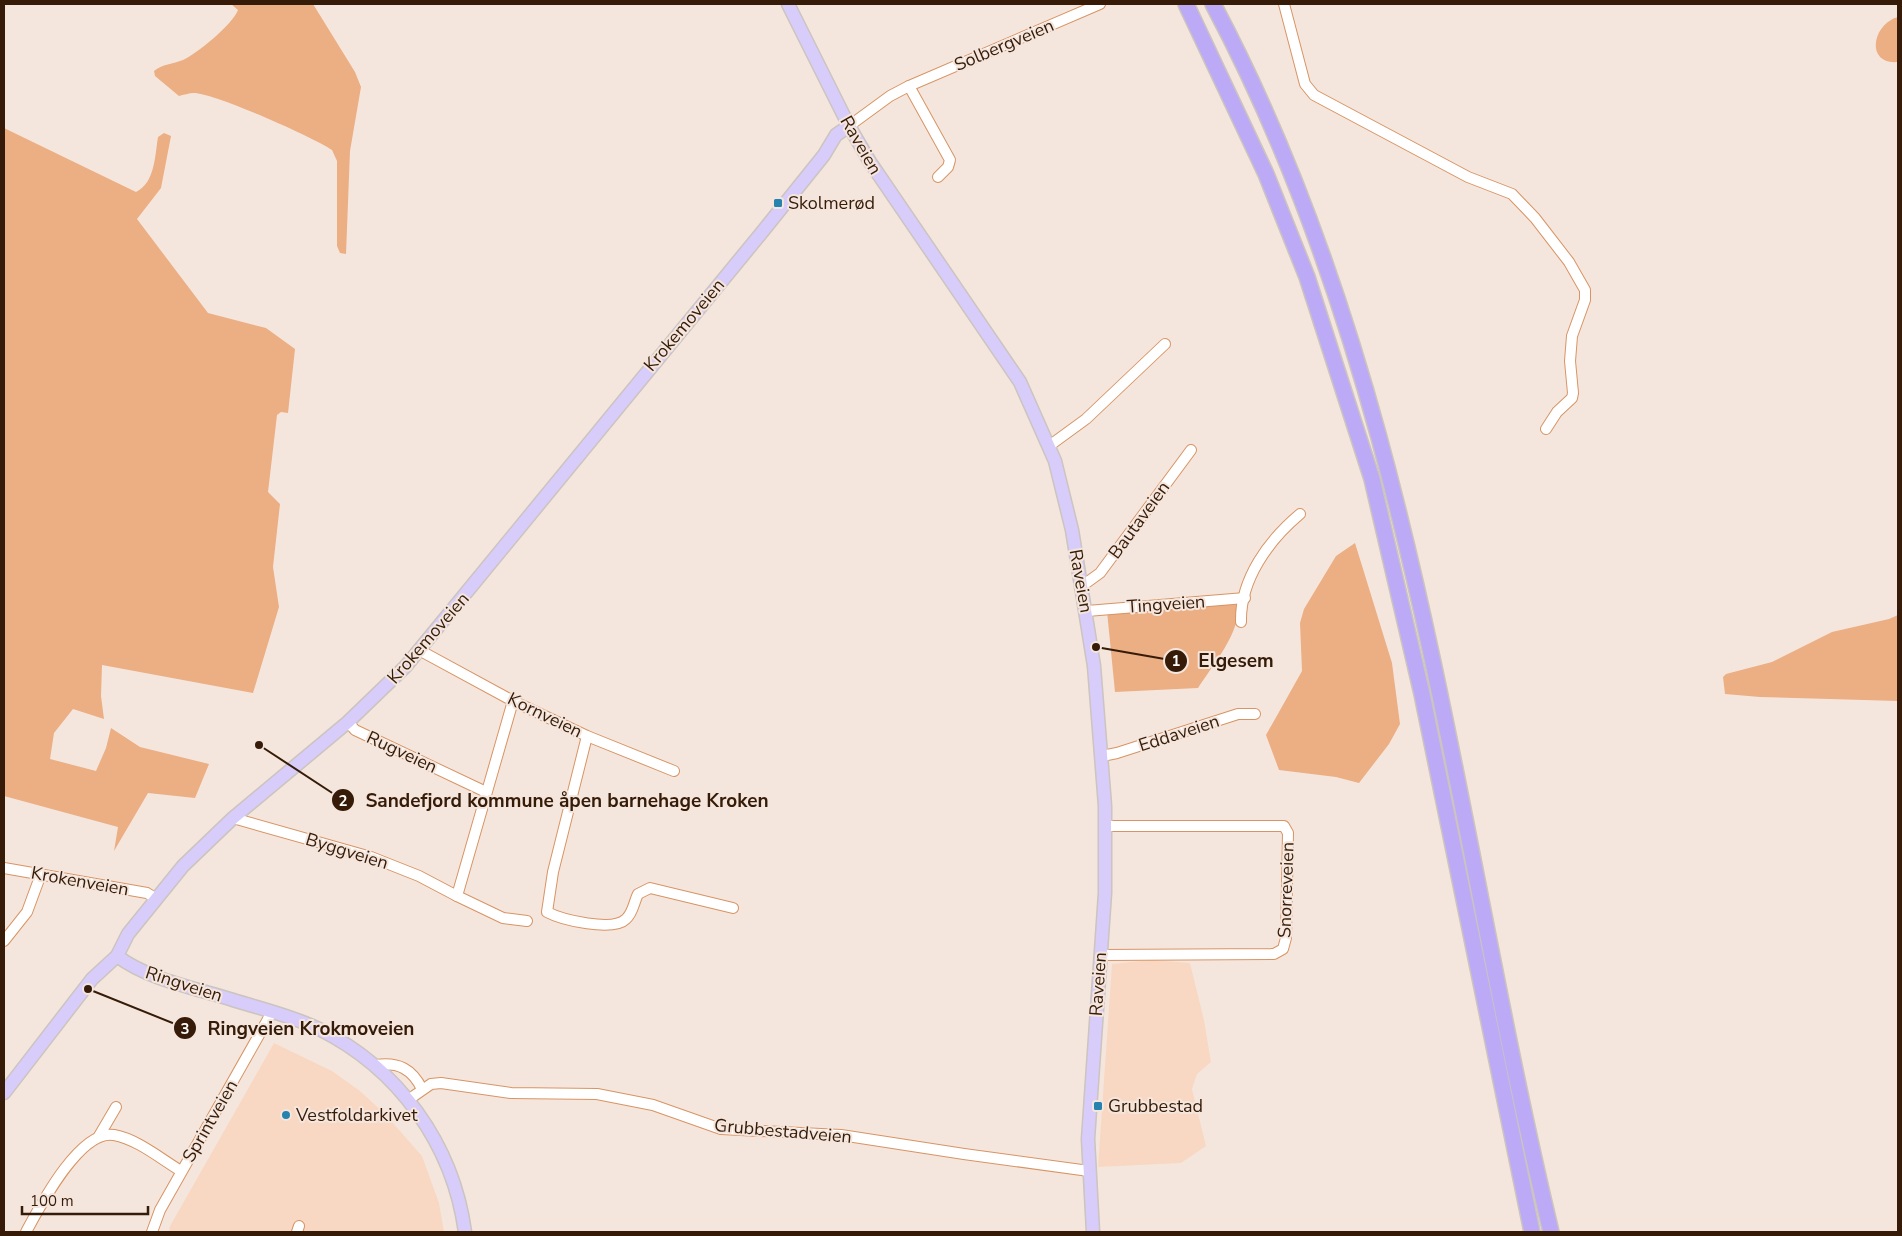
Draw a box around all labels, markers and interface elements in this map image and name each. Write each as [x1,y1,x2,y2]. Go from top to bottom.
street label: Solbergveien [951,13,1057,77]
street label: Raveien [835,111,887,179]
place label: Skolmerød [788,191,875,215]
marker: Skolmerød [772,197,784,209]
street label: Krokemoveien [638,274,730,376]
street label: Bautaveien [1103,476,1175,564]
street label: Raveien [1064,547,1098,615]
street label: Krokemoveien [382,587,474,689]
street label: Tingveien [1126,589,1206,619]
callout: Elgesem [1164,644,1284,678]
text: Elgesem [1198,648,1274,674]
text: 1 [1171,651,1181,671]
street label: Kornveien [504,687,586,743]
street label: Eddaveien [1136,709,1222,757]
street label: Rugveien [363,725,441,779]
callout: Sandefjord kommune åpen barnehage Kroken [330,783,778,817]
text: Sandefjord kommune åpen barnehage Kroken [365,788,769,814]
text: 2 [338,791,348,811]
street label: Byggveien [303,827,391,875]
street label: Snorreveien [1272,841,1300,939]
street label: Krokenveien [29,861,131,901]
street label: Raveien [1084,951,1112,1017]
street label: Ringveien [142,960,226,1008]
callout: Ringveien Krokmoveien [173,1011,425,1045]
text: Ringveien Krokmoveien [208,1016,414,1042]
text: 3 [180,1019,190,1039]
street label: Sprintveien [177,1075,243,1167]
place label: Grubbestad [1108,1094,1203,1118]
marker: Grubbestad [1092,1100,1104,1112]
place label: Vestfoldarkivet [295,1103,418,1127]
marker: Vestfoldarkivet [280,1109,292,1121]
street label: Grubbestadveien [713,1113,853,1149]
scale bar [22,1184,149,1216]
text: 100 m [30,1191,74,1211]

